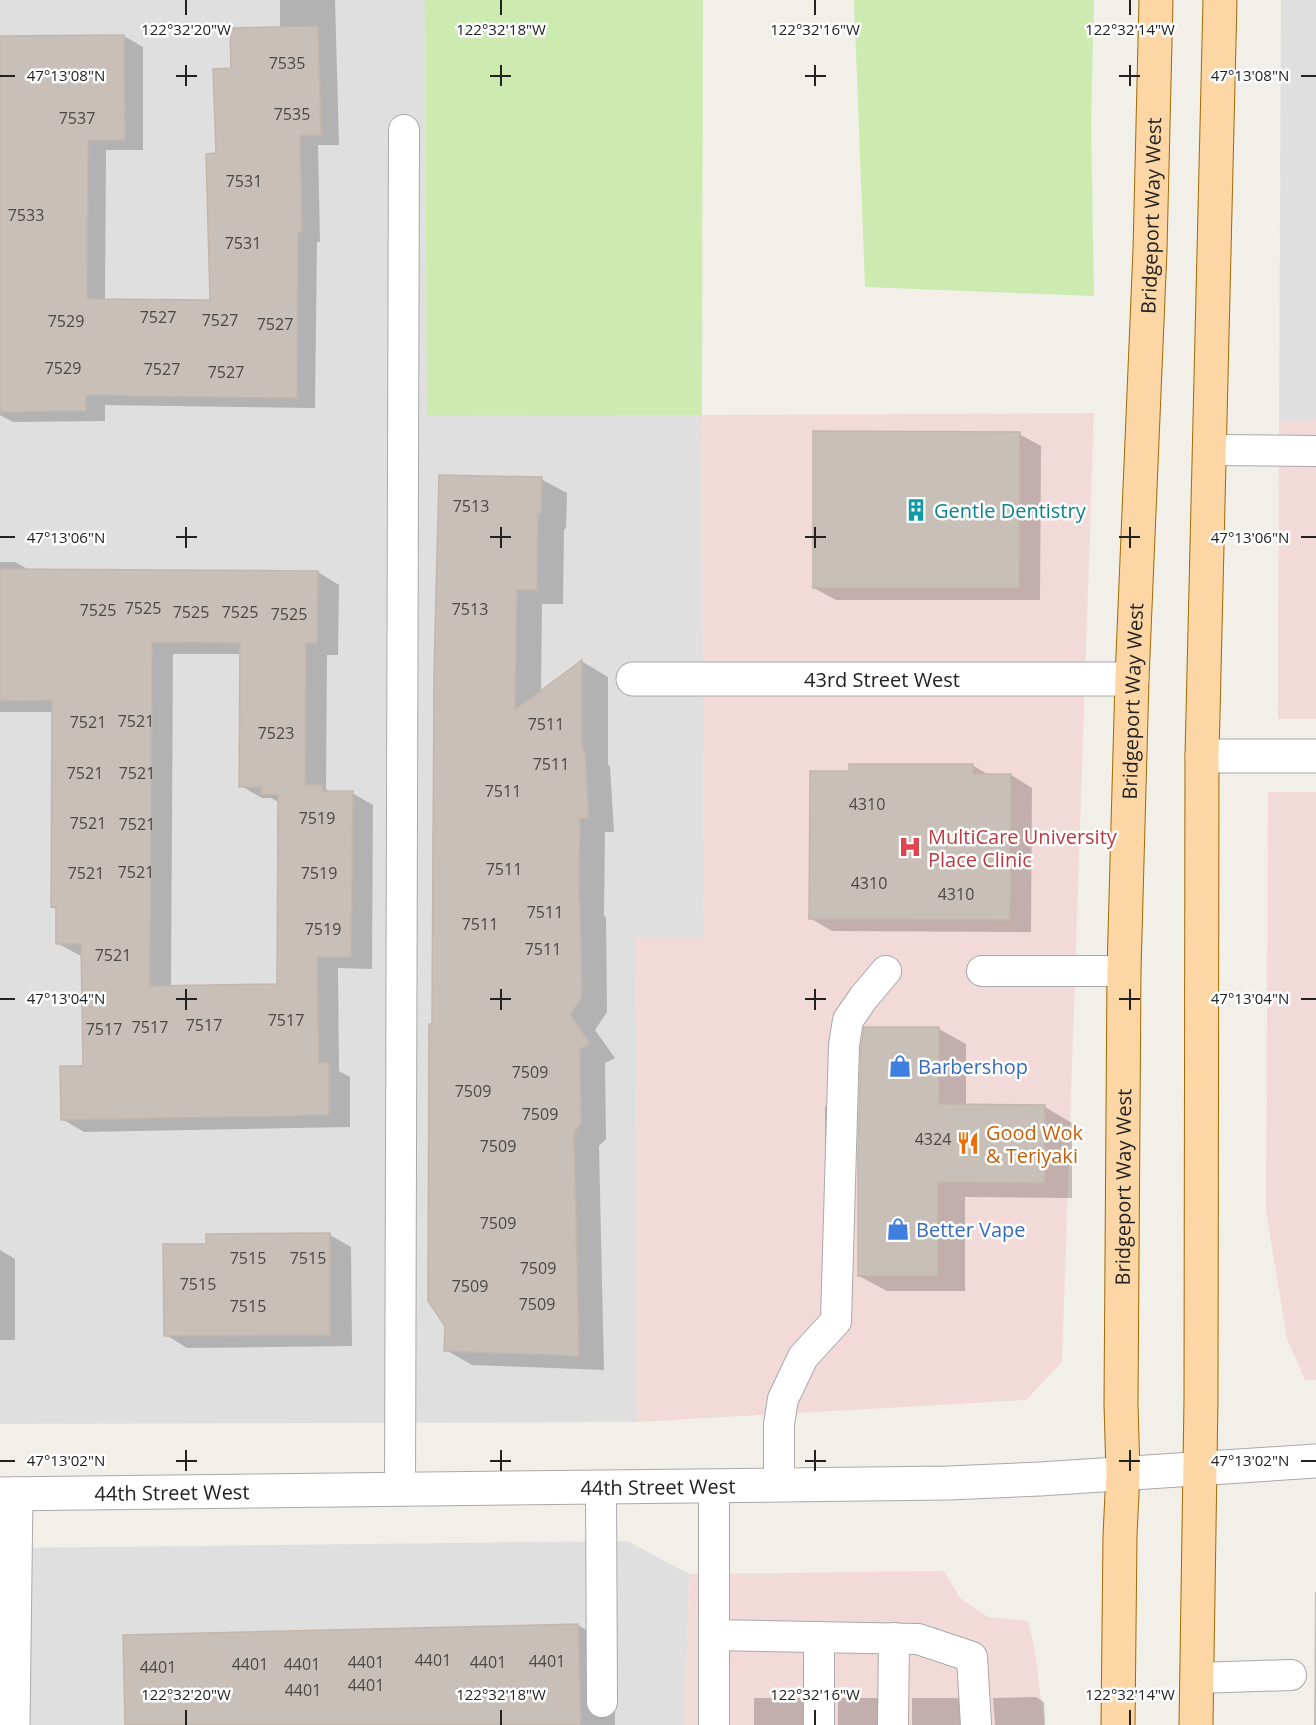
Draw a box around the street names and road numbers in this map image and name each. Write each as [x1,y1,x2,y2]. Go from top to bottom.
street label: Bridgeport Way West [1134,117,1167,314]
street label: Bridgeport Way West [1115,602,1149,800]
street label: 43rd Street West [804,666,960,693]
street label: Bridgeport Way West [1108,1089,1137,1285]
street label: 44th Street West [580,1472,736,1501]
street label: 44th Street West [94,1478,250,1506]

